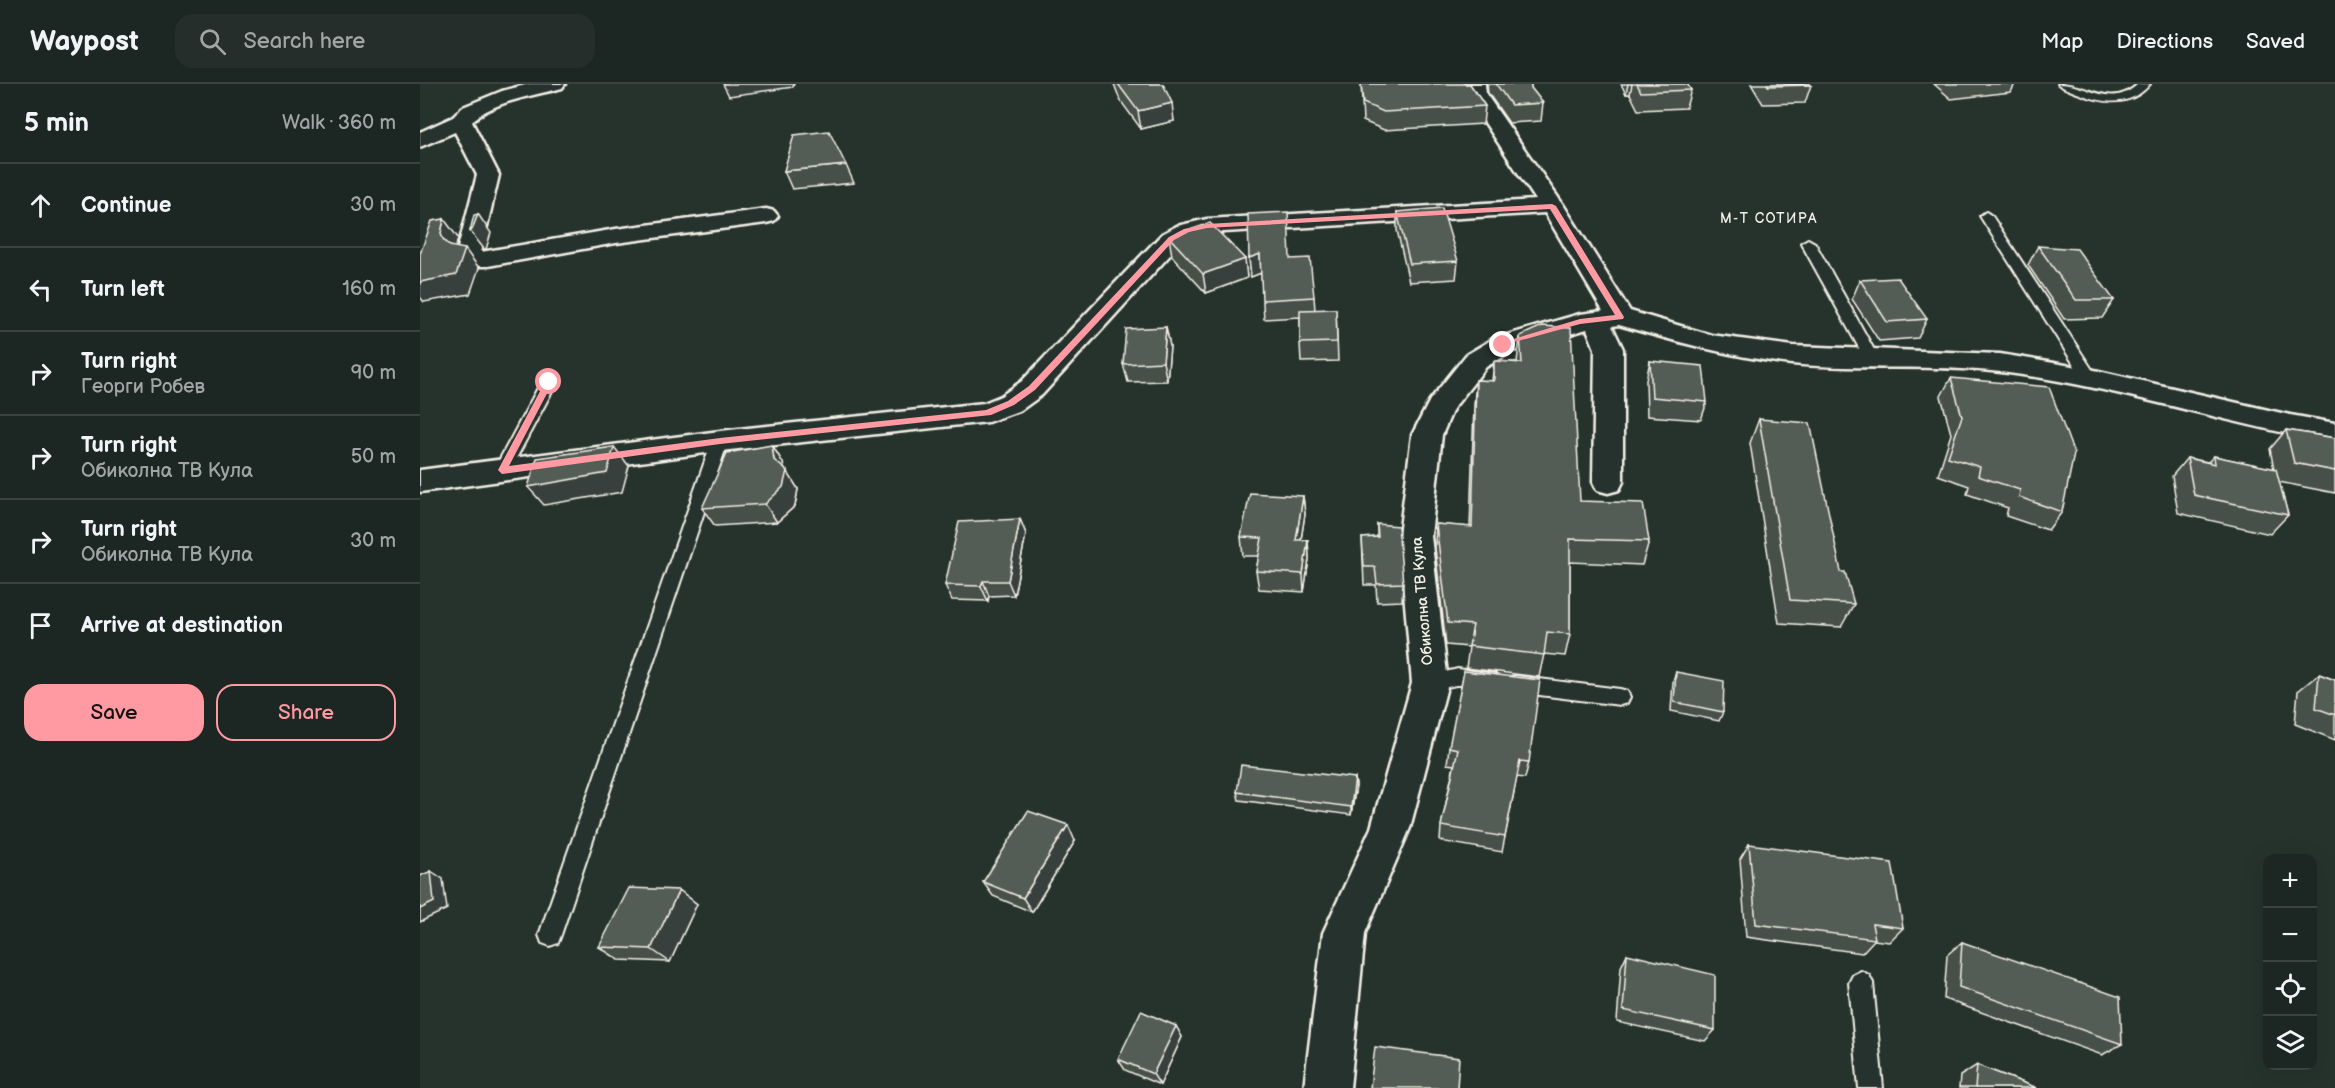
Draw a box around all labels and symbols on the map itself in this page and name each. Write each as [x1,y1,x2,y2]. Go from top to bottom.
district label: М-Т СОТИРА [1720,210,1818,227]
route end [1489,331,1515,357]
route start [535,368,561,394]
street label: Обиколна ТВ Кула [1407,536,1438,666]

